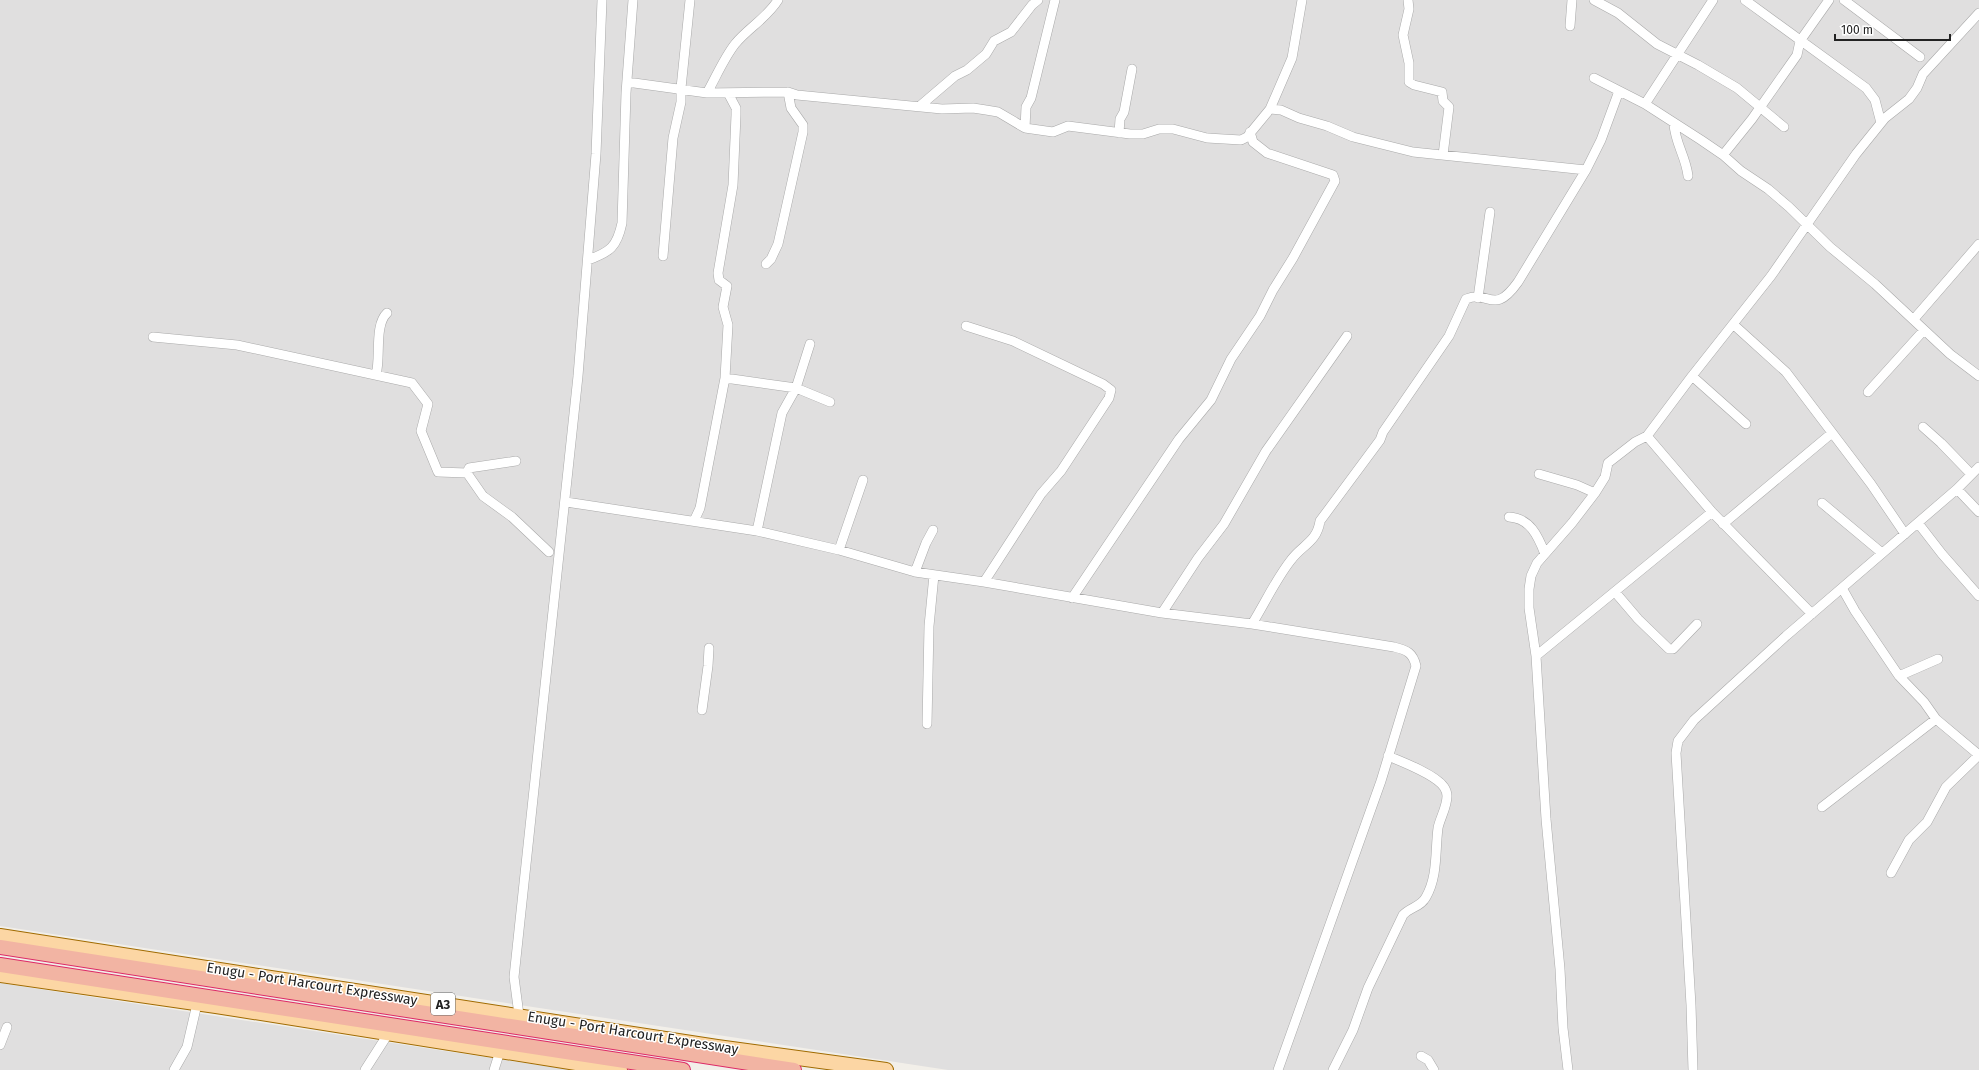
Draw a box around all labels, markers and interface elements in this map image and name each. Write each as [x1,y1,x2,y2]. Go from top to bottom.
scale bar [1835,16,1950,42]
text: 100 m [1841,23,1873,37]
street label: Enugu - Port Harcourt Expressway [205,959,419,1009]
road number: A3 [431,993,455,1015]
street label: Enugu - Port Harcourt Expressway [526,1008,740,1058]

